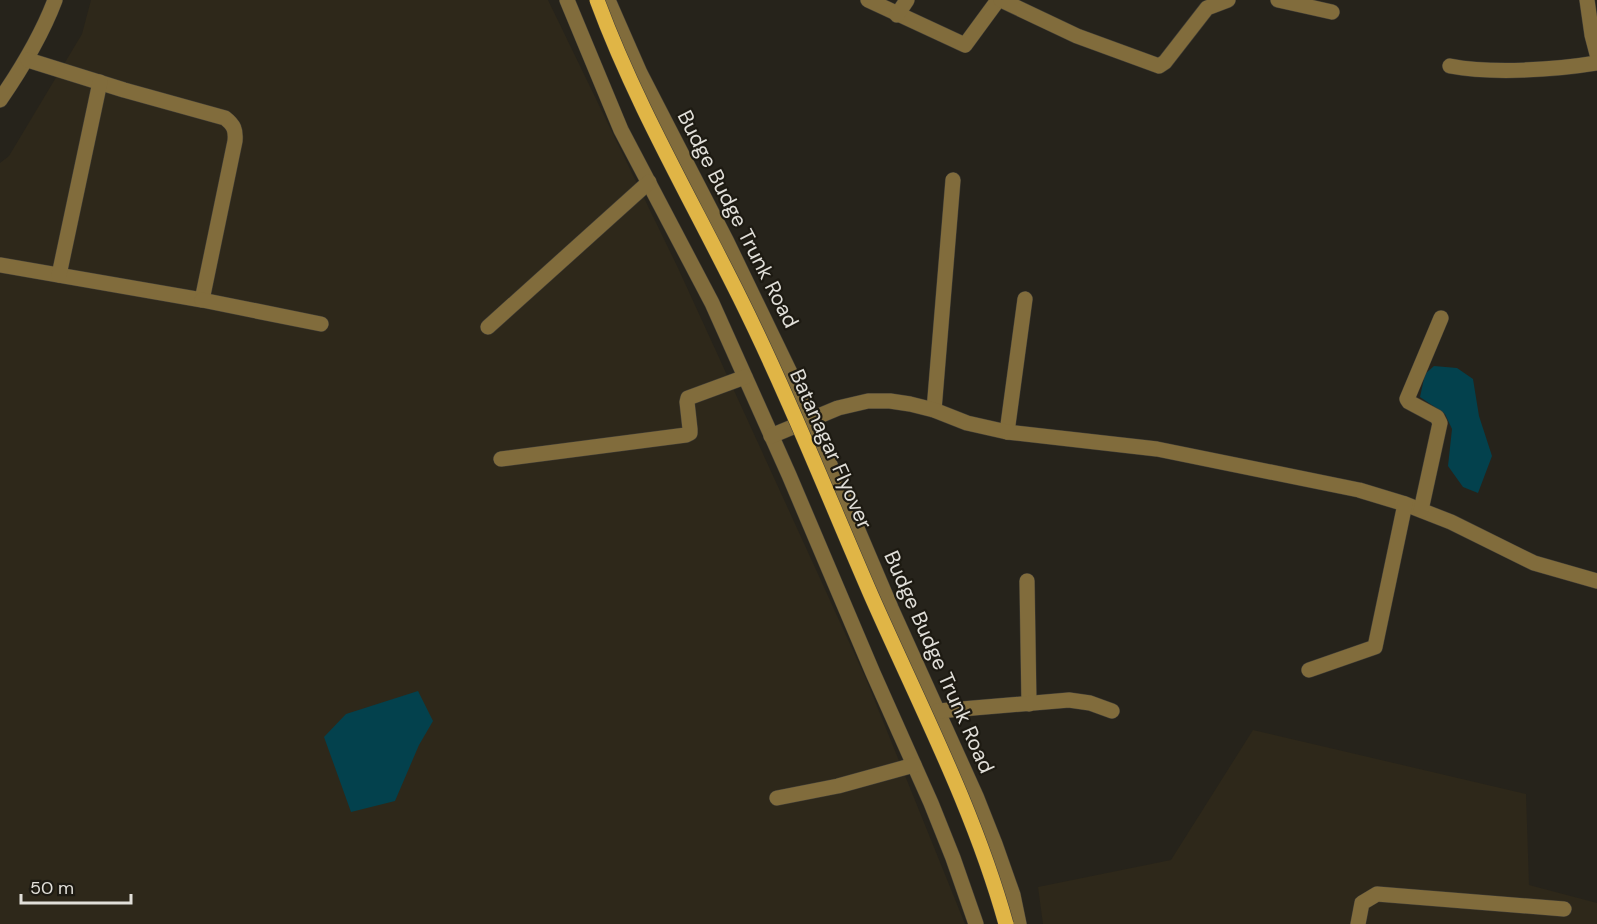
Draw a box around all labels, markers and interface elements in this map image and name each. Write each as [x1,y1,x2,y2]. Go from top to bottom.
street label: Budge Budge Trunk Road [671,105,805,333]
street label: Batanagar Flyover [783,365,879,534]
street label: Budge Budge Trunk Road [877,546,1001,778]
scale bar [21,867,130,905]
text: 50 m [30,876,74,900]

